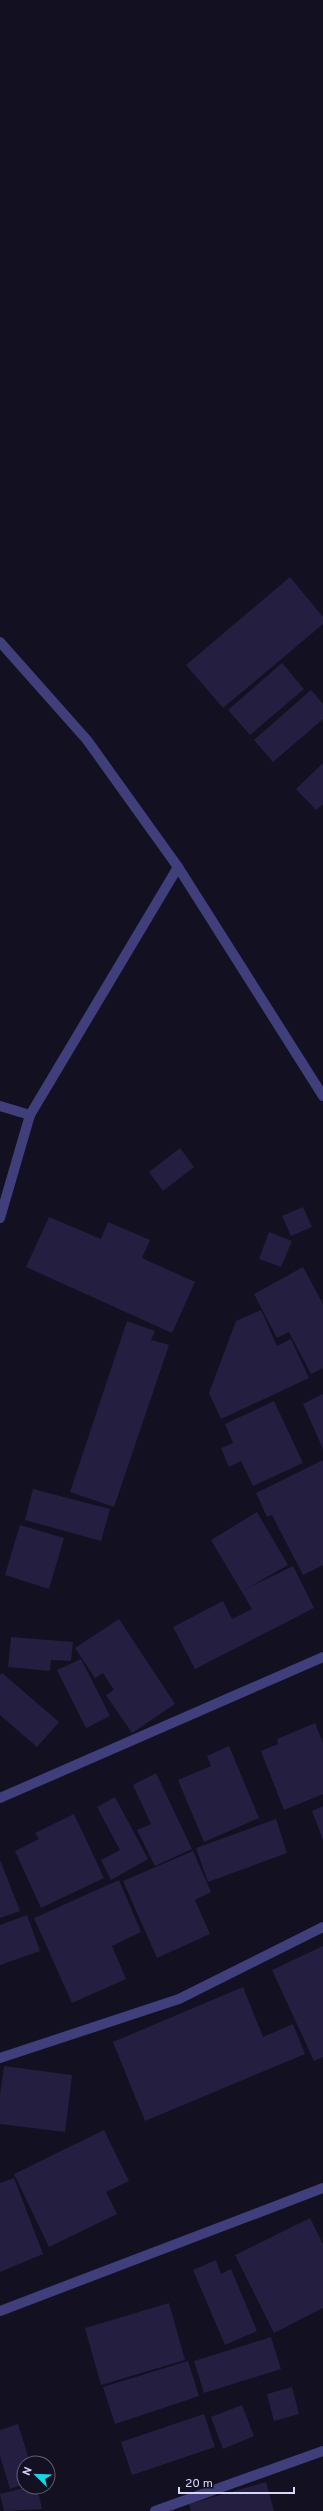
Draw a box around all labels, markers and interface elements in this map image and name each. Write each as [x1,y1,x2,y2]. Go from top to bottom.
north arrow [16,2455,56,2495]
text: N [20,2465,36,2478]
scale bar [179,2469,294,2495]
text: 20 m [185,2476,213,2492]

